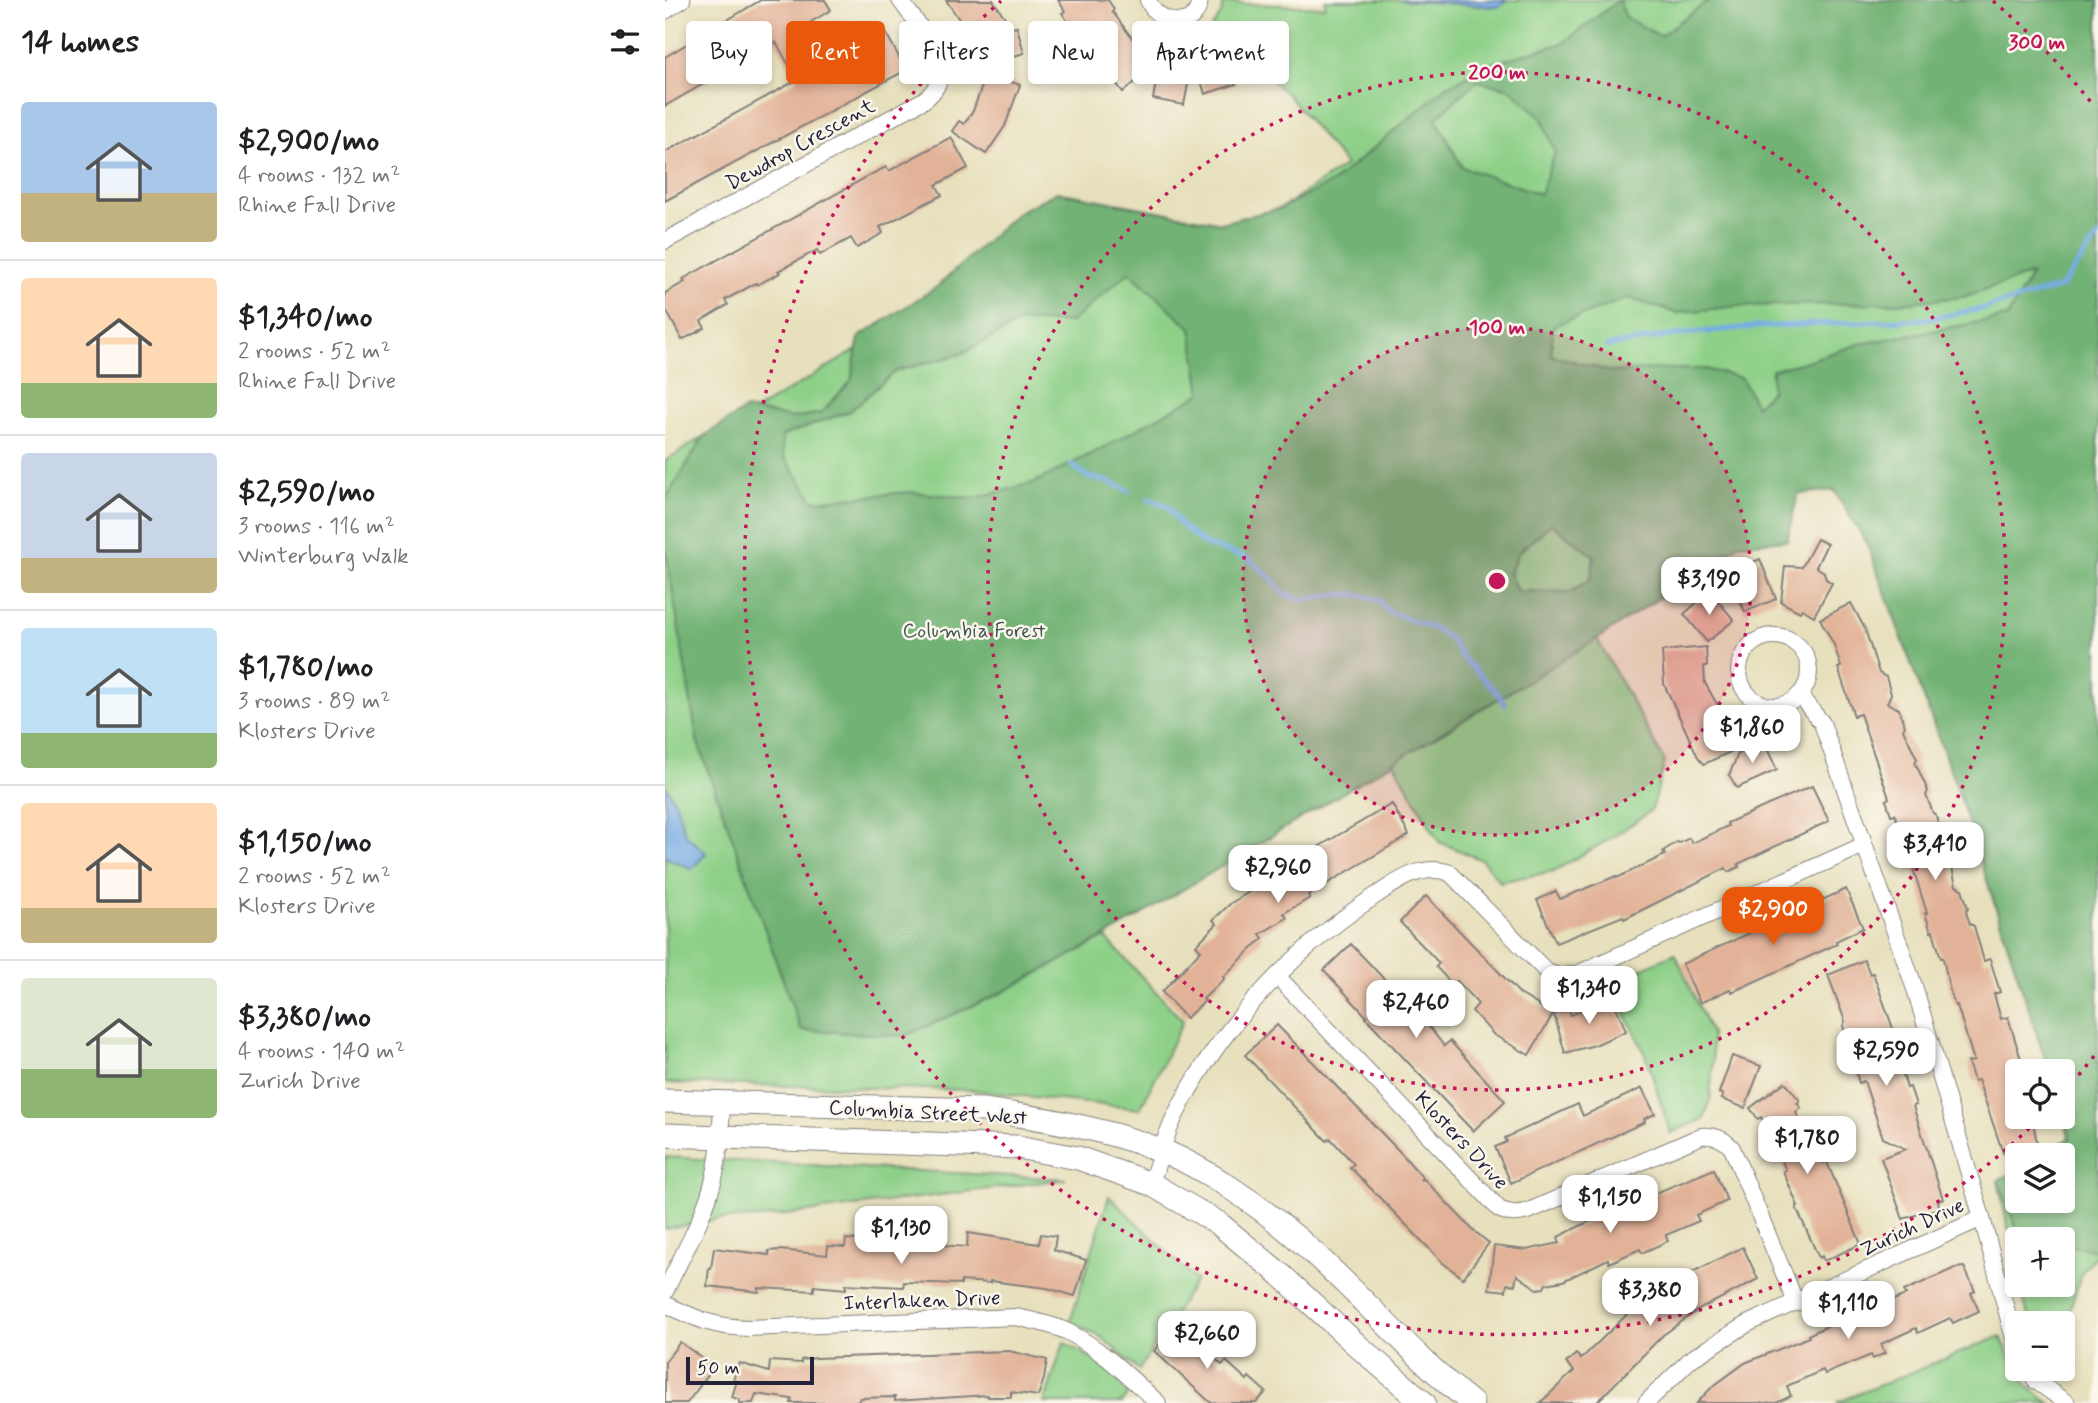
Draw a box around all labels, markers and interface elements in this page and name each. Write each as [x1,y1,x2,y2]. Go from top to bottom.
chip: Buy [686,21,772,84]
chip: Rent [786,21,885,84]
chip: Filters [899,21,1014,84]
chip: New [1028,21,1118,84]
chip: Apartment [1132,21,1289,84]
text: 14 homes [21,23,139,62]
icon: filters [606,23,644,61]
text: 300 m [2009,29,2066,57]
text: 200 m [1468,59,1526,87]
street label: Dewdrop Crescent [721,92,881,198]
text: $2,900/mo [238,122,379,161]
icon: home [77,130,161,214]
text: 4 rooms · 132 m² [238,161,400,191]
text: Rhine Fall Drive [238,191,396,221]
text: $1,340/mo [238,298,372,337]
icon: home [77,306,161,390]
text: 100 m [1469,314,1525,342]
text: 2 rooms · 52 m² [238,337,391,367]
text: Rhine Fall Drive [238,367,396,397]
text: $2,590/mo [238,473,375,512]
icon: home [77,481,161,565]
text: 3 rooms · 116 m² [238,512,395,542]
text: Winterburg Walk [238,542,409,572]
pin: $3,190 [1652,558,1766,617]
text: $3,190 [1677,565,1741,595]
centre of rings [1485,569,1509,593]
park label: Columbia Forest [902,617,1046,645]
text: $1,780/mo [238,648,373,687]
icon: home [77,656,161,740]
text: 3 rooms · 89 m² [238,687,390,717]
pin: $1,860 [1695,706,1809,765]
text: $1,860 [1719,713,1785,743]
text: Klosters Drive [238,717,376,747]
pin: $3,410 [1878,822,1992,882]
text: $1,150/mo [238,823,372,862]
text: $3,410 [1903,830,1967,860]
icon: home [77,831,161,915]
pin: $2,960 [1221,846,1335,905]
text: $2,960 [1244,853,1312,883]
text: 2 rooms · 52 m² [238,862,391,892]
pin: $2,900 [1716,888,1830,947]
text: Klosters Drive [238,892,376,922]
text: $2,900 [1738,895,1808,925]
pin: $1,340 [1532,967,1646,1026]
text: $1,340 [1557,974,1621,1004]
pin: $2,460 [1359,981,1473,1040]
text: $2,460 [1382,988,1450,1018]
text: $3,380/mo [238,998,371,1037]
icon: home [77,1006,161,1090]
pin: $2,590 [1829,1028,1943,1088]
text: $2,590 [1853,1036,1920,1066]
text: 4 rooms · 140 m² [238,1037,405,1067]
map controls [2005,1059,2075,1381]
button: locate [2005,1059,2075,1129]
text: Zurich Drive [238,1067,361,1097]
street label: Klosters Drive [1408,1085,1514,1196]
street label: Columbia Street West [828,1094,1028,1132]
pin: $1,780 [1750,1116,1864,1176]
text: $1,780 [1774,1124,1840,1154]
button: layers [2005,1143,2075,1213]
pin: $1,150 [1553,1176,1667,1235]
text: $1,150 [1578,1183,1642,1213]
street label: Zurich Drive [1856,1192,1969,1264]
pin: $1,130 [844,1206,958,1266]
text: $1,130 [871,1214,931,1244]
button: + [2005,1227,2075,1297]
pin: $3,380 [1593,1268,1707,1328]
text: $3,380 [1618,1276,1682,1306]
pin: $1,110 [1791,1282,1905,1341]
street label: Interlaken Drive [843,1284,1001,1318]
text: $1,110 [1818,1289,1878,1319]
button: − [2005,1311,2075,1381]
pin: $2,660 [1150,1312,1264,1371]
text: $2,660 [1174,1319,1240,1349]
scale bar [686,1354,814,1386]
text: 50 m [697,1356,740,1381]

